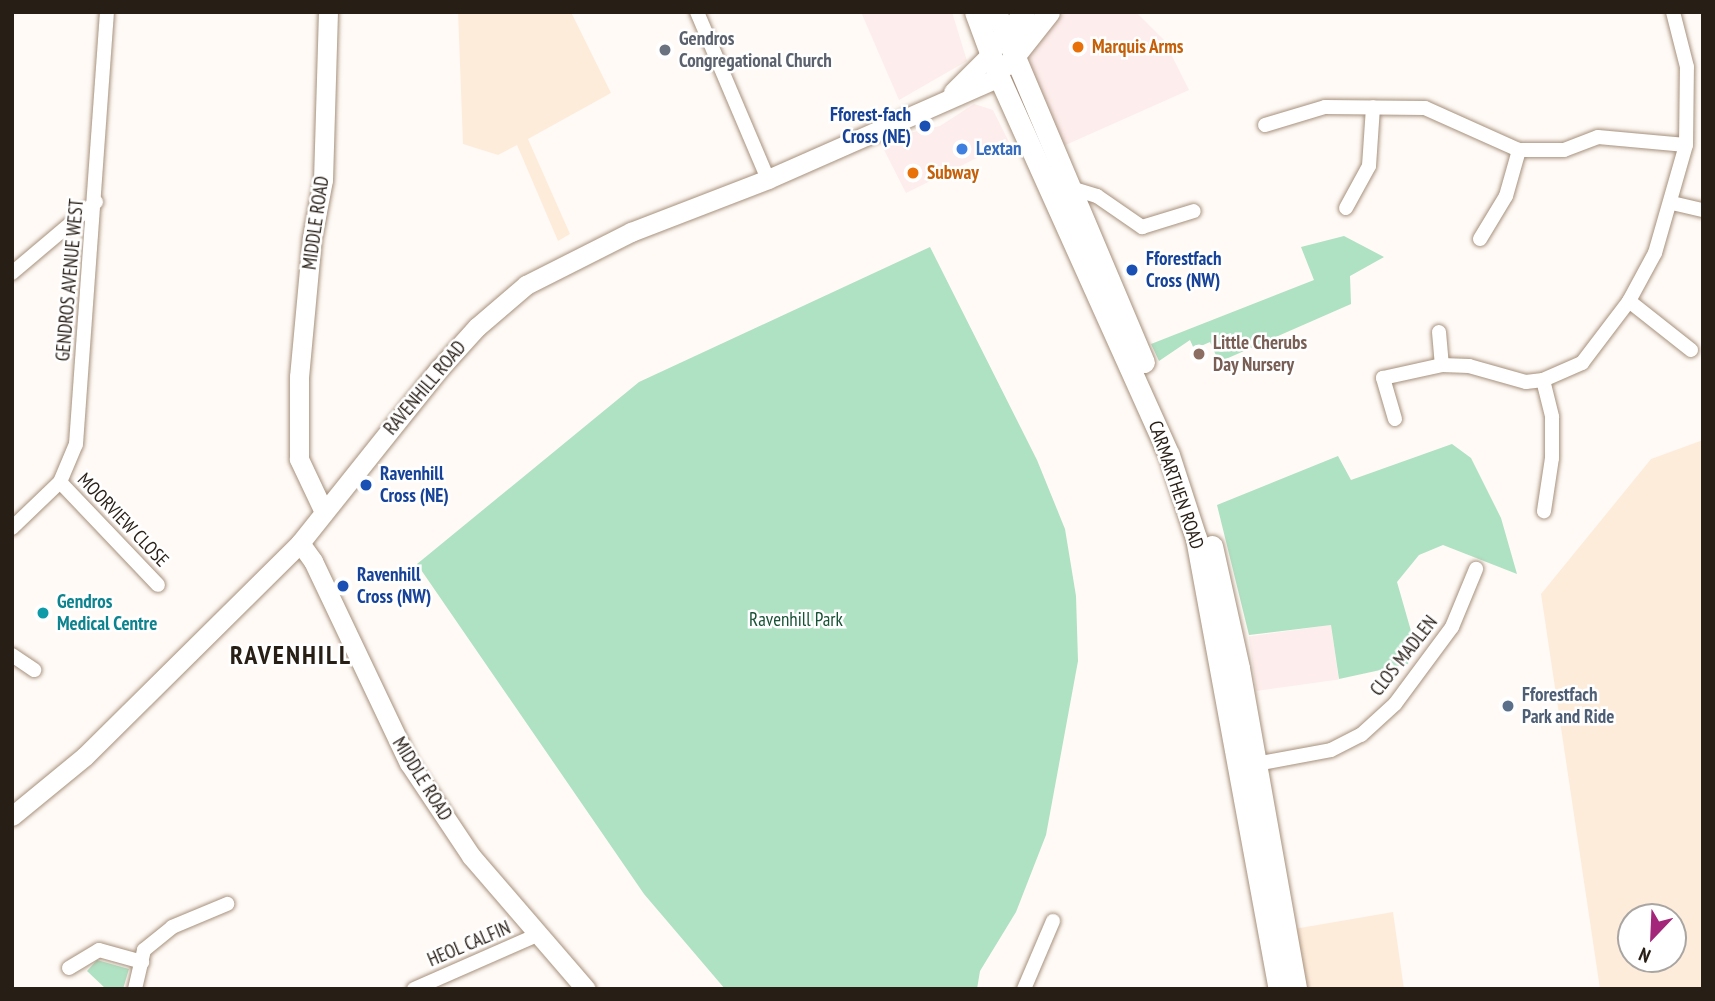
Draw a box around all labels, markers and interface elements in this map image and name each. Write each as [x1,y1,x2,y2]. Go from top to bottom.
place label: Gendros Congregational Church [679,28,832,72]
place label: Marquis Arms [1092,36,1184,58]
marker: Marquis Arms [1070,39,1086,55]
marker: Gendros Congregational Church [657,42,673,58]
place label: Fforest-fach Cross (NE) [830,104,911,148]
marker: Fforest-fach Cross (NE) [917,118,933,134]
place label: Lextan [976,138,1022,160]
marker: Lextan [954,141,970,157]
place label: Subway [927,162,979,184]
marker: Subway [905,165,921,181]
street label: MIDDLE ROAD [298,175,334,271]
street label: GENDROS AVENUE WEST [52,197,88,363]
place label: Fforestfach Cross (NW) [1146,248,1221,292]
marker: Fforestfach Cross (NW) [1124,262,1140,278]
place label: Little Cherubs Day Nursery [1213,332,1307,376]
street label: RAVENHILL ROAD [379,336,471,440]
marker: Little Cherubs Day Nursery [1191,346,1207,362]
street label: CARMARTHEN ROAD [1143,418,1209,552]
place label: Ravenhill Cross (NE) [380,463,449,507]
street label: MOORVIEW CLOSE [73,468,173,572]
marker: Ravenhill Cross (NE) [358,477,374,493]
place label: Ravenhill Cross (NW) [357,564,431,608]
marker: Ravenhill Cross (NW) [335,578,351,594]
place label: Gendros Medical Centre [57,591,158,635]
marker: Gendros Medical Centre [35,605,51,621]
park label: Ravenhill Park [749,609,843,631]
street label: CLOS MADLEN [1366,611,1442,701]
district label: RAVENHILL [231,639,351,671]
place label: Fforestfach Park and Ride [1522,684,1615,728]
marker: Fforestfach Park and Ride [1500,698,1516,714]
street label: MIDDLE ROAD [387,733,457,825]
north arrow [1617,903,1687,973]
street label: HEOL CALFIN [424,916,514,972]
text: N [1635,942,1654,969]

